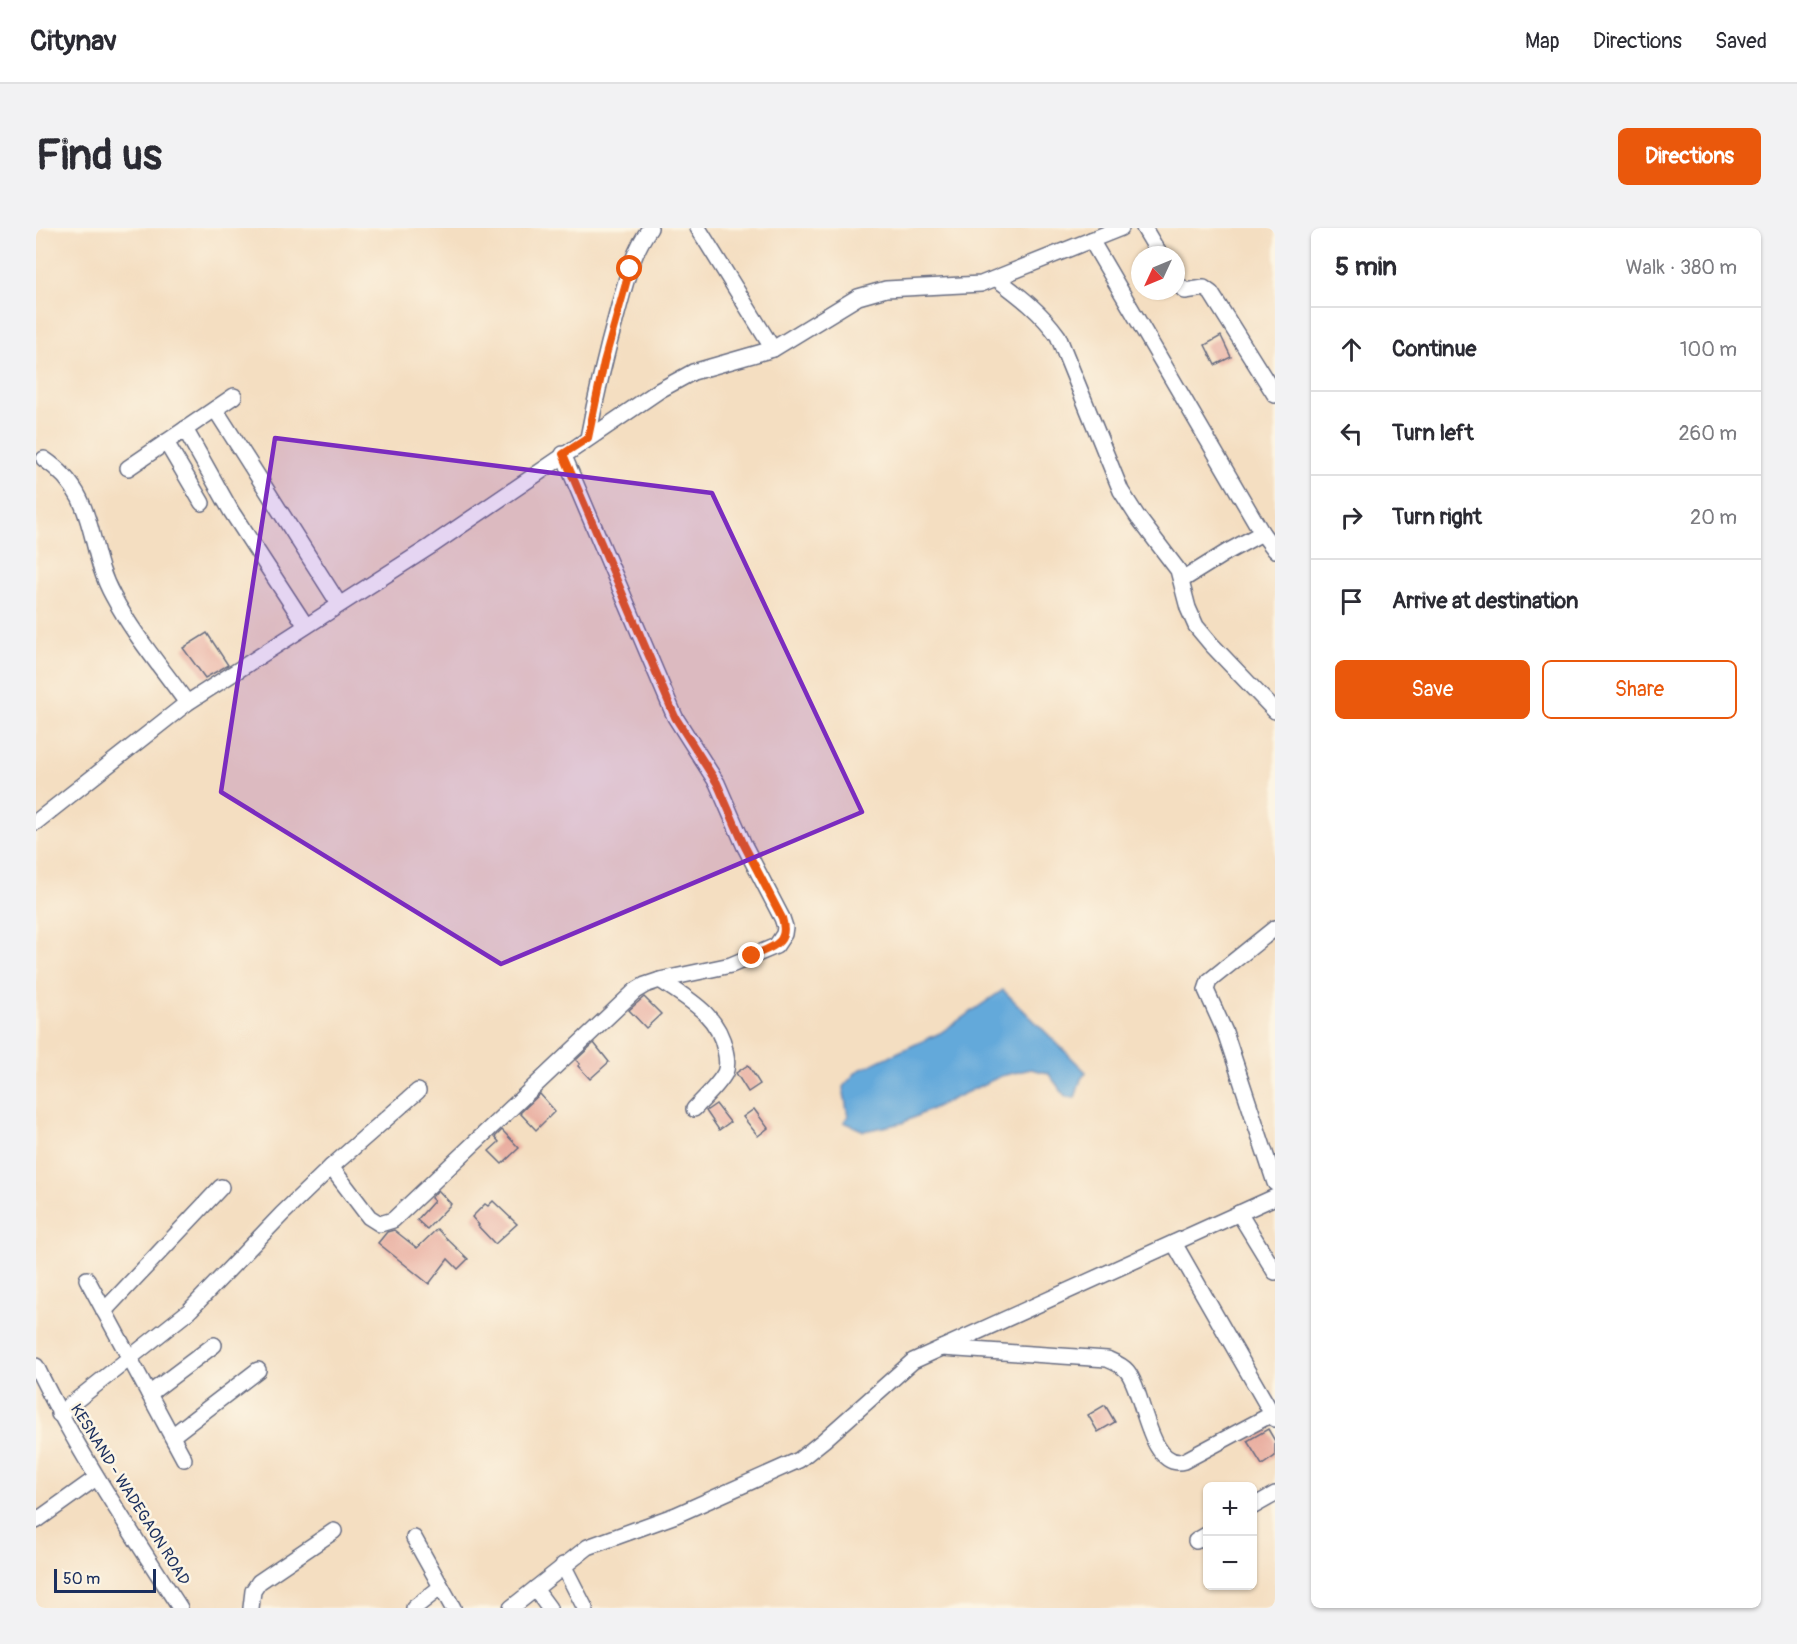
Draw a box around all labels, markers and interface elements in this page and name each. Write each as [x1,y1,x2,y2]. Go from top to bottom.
text: Citynav [30,24,117,59]
text: Map [1525,28,1560,55]
text: Directions [1593,28,1682,55]
text: Saved [1715,28,1767,55]
button: Directions [1618,128,1761,185]
text: Find us [36,130,162,182]
north arrow [1131,246,1185,300]
text: 5 min [1335,251,1397,283]
route start [616,255,642,281]
text: Walk · 380 m [1625,255,1737,280]
icon: ahead [1335,333,1368,366]
text: Continue [1392,335,1476,363]
text: 100 m [1680,337,1737,362]
icon: left [1335,417,1368,450]
text: Turn left [1392,419,1474,447]
text: 260 m [1678,421,1737,446]
icon: right [1335,501,1368,534]
text: Turn right [1392,503,1482,531]
text: 20 m [1690,505,1737,530]
icon: arrive [1335,585,1368,618]
text: Arrive at destination [1392,587,1578,615]
button: Save [1335,660,1530,719]
button: Share [1542,660,1737,719]
route end [738,942,764,968]
street label: KESNAND - WADEGAON ROAD [66,1400,194,1589]
map controls [1203,1482,1257,1590]
button: + [1203,1482,1257,1536]
button: − [1203,1536,1257,1590]
scale bar [54,1566,156,1594]
text: 50 m [63,1569,100,1589]

